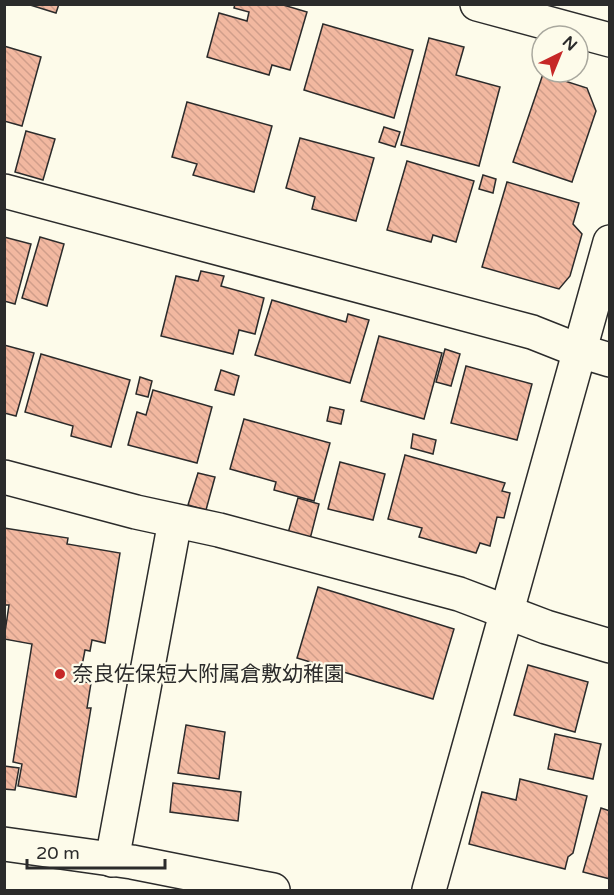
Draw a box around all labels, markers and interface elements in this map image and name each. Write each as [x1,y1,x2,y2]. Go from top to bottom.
north arrow [530,24,590,84]
text: N [558,32,581,55]
place label: 奈良佐保短大附属倉敷幼稚園 [72,662,345,687]
marker: 奈良佐保短大附属倉敷幼稚園 [53,667,67,681]
scale bar [27,832,165,870]
text: 20 m [36,842,80,864]

